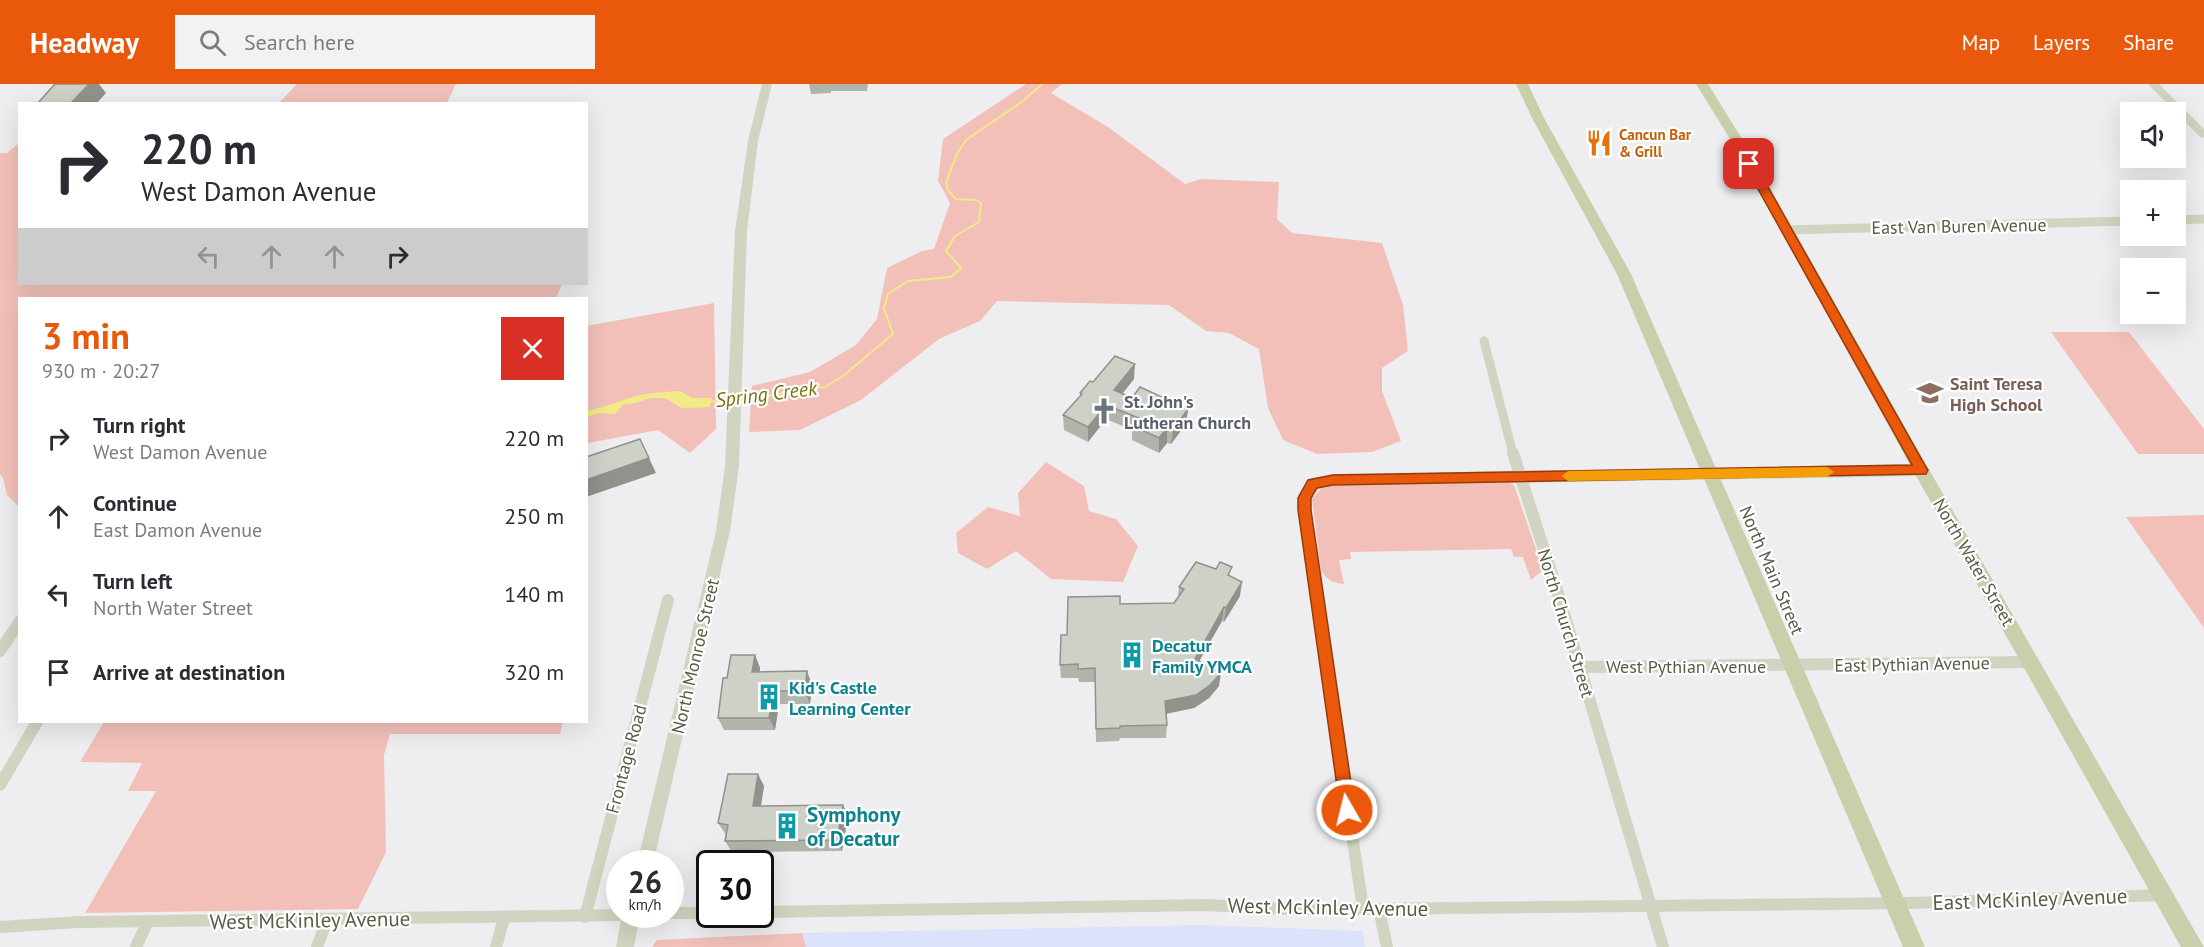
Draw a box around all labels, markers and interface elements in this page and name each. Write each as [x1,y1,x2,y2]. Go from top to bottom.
search box [175,15,595,69]
text: Headway [30,24,139,61]
icon: search [196,26,229,59]
text: Search here [244,28,355,56]
text: Map [1962,29,2000,56]
text: Layers [2033,29,2090,56]
text: Share [2123,29,2174,56]
map controls [2120,102,2186,324]
button: sound [2120,102,2186,168]
text: 220 m [141,121,257,176]
place label: Cancun Bar & Grill [1619,125,1692,161]
icon: right [42,126,120,204]
restaurant icon: Cancun Bar & Grill [1584,128,1614,158]
pin [1723,138,1774,189]
icon: arrive [1732,147,1765,180]
text: West Damon Avenue [141,174,377,208]
button: + [2120,180,2186,246]
street label: East Van Buren Avenue [1871,213,2047,239]
icon: left [192,240,225,273]
icon: ahead [255,240,288,273]
icon: ahead [318,240,351,273]
icon: right [381,240,414,273]
button: − [2120,258,2186,324]
text: 3 min [42,312,130,359]
button: close [501,317,564,380]
text: 930 m · 20:27 [42,358,160,384]
place label: Saint Teresa High School [1950,372,2043,416]
water label: Spring Creek [714,375,819,413]
school or university icon: Saint Teresa High School [1915,378,1945,408]
place label: St. John's Lutheran Church [1124,390,1251,434]
church icon: St. John's Lutheran Church [1089,396,1119,426]
text: Turn right [93,411,185,439]
icon: right [42,422,75,455]
text: 220 m [504,424,564,452]
text: West Damon Avenue [93,439,267,465]
text: Continue [93,489,177,517]
street label: North Water Street [1928,494,2020,630]
icon: ahead [42,500,75,533]
text: 250 m [504,502,564,530]
street label: North Main Street [1734,502,1810,638]
text: East Damon Avenue [93,517,262,543]
street label: North Church Street [1533,546,1599,700]
text: Turn left [93,567,173,595]
street label: North Monroe Street [666,576,724,736]
icon: left [42,578,75,611]
text: 140 m [504,580,564,608]
text: North Water Street [93,595,253,621]
place label: Decatur Family YMCA [1152,634,1252,678]
building icon: Decatur Family YMCA [1117,640,1147,670]
street label: East Pythian Avenue [1834,651,1990,677]
street label: West Pythian Avenue [1606,655,1766,678]
icon: arrive [42,656,75,689]
text: Arrive at destination [93,658,285,686]
text: 320 m [504,658,564,686]
place label: Kid's Castle Learning Center [789,676,911,720]
building icon: Kid's Castle Learning Center [754,682,784,712]
street label: Frontage Road [600,702,652,816]
position arrow [1315,778,1379,842]
place label: Symphony of Decatur [807,801,902,852]
building icon: Symphony of Decatur [772,811,802,841]
speed limit sign: 30 [696,850,774,928]
text: 26 [628,862,662,901]
street label: East McKinley Avenue [1932,882,2128,916]
street label: West McKinley Avenue [1227,892,1429,922]
text: km/h [629,895,661,914]
street label: West McKinley Avenue [209,905,411,935]

